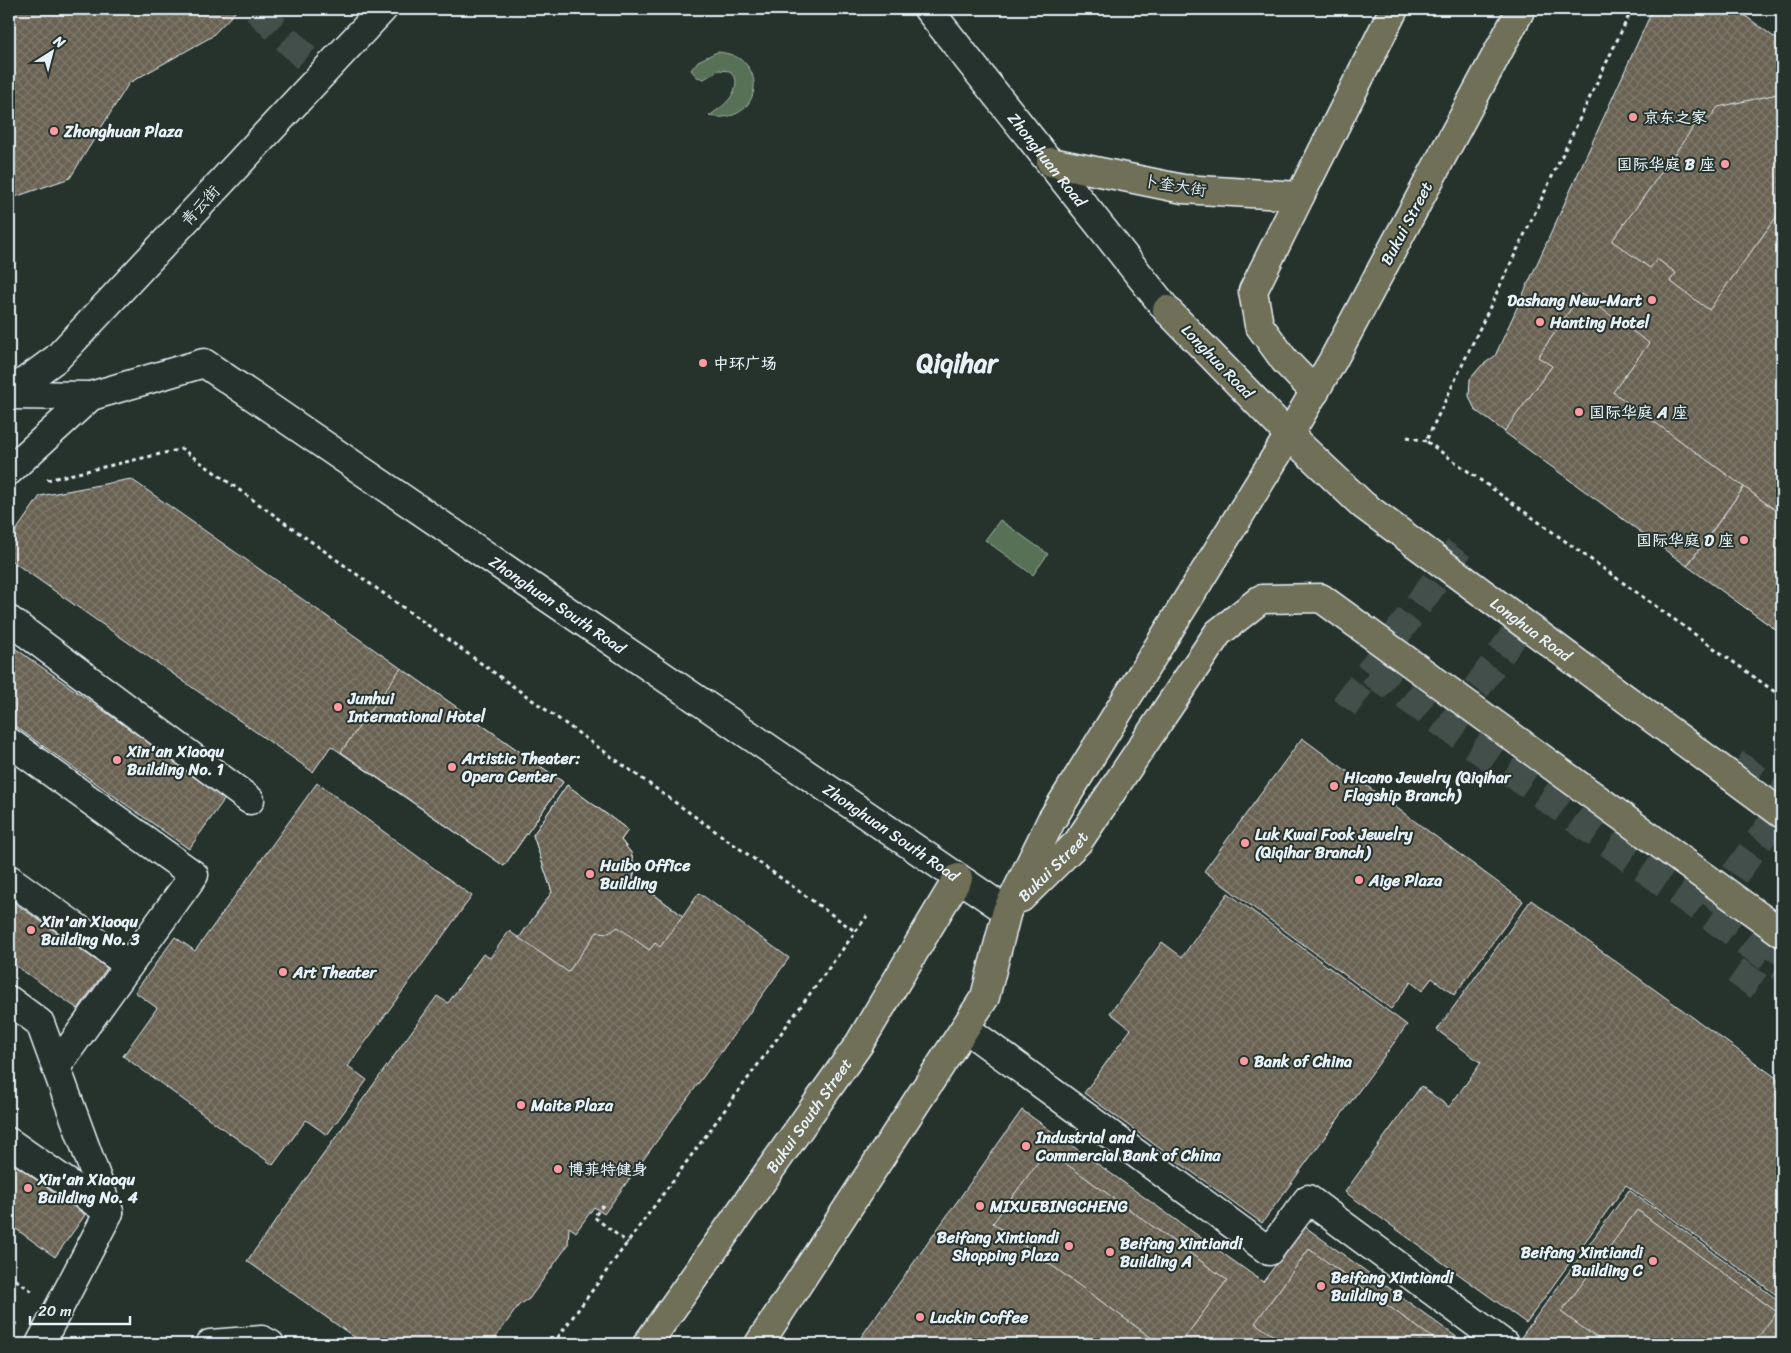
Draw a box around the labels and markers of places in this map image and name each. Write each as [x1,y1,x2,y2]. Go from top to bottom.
place label: 京东之家 [1643,103,1707,132]
marker: 京东之家 [1627,111,1639,123]
place label: Zhonghuan Plaza [63,117,183,146]
marker: Zhonghuan Plaza [48,125,60,137]
place label: 国际华庭 B 座 [1617,150,1715,179]
marker: 国际华庭 B 座 [1719,158,1731,170]
place label: Dashang New-Mart [1507,286,1642,315]
marker: Dashang New-Mart [1646,294,1658,306]
place label: Hanting Hotel [1549,308,1651,337]
marker: Hanting Hotel [1534,316,1546,328]
place label: 中环广场 [713,349,777,378]
marker: 中环广场 [697,357,709,369]
place label: 国际华庭 A 座 [1589,398,1688,427]
marker: 国际华庭 A 座 [1573,406,1585,418]
place label: 国际华庭 D 座 [1636,526,1734,555]
marker: 国际华庭 D 座 [1738,534,1750,546]
place label: Junhui International Hotel [347,684,487,731]
marker: Junhui International Hotel [332,701,344,713]
place label: Xin'an Xiaoqu Building No. 1 [126,737,224,784]
place label: Artistic Theater: Opera Center [461,744,580,791]
marker: Xin'an Xiaoqu Building No. 1 [111,754,123,766]
marker: Artistic Theater: Opera Center [446,761,458,773]
place label: Hicano Jewelry (Qiqihar Flagship Branch) [1343,763,1512,810]
marker: Hicano Jewelry (Qiqihar Flagship Branch) [1328,780,1340,792]
place label: Luk Kwai Fook Jewelry (Qiqihar Branch) [1255,820,1413,867]
marker: Luk Kwai Fook Jewelry (Qiqihar Branch) [1239,837,1251,849]
place label: Huibo Office Building [599,851,691,898]
place label: Aige Plaza [1368,866,1442,895]
marker: Huibo Office Building [584,868,596,880]
marker: Aige Plaza [1353,874,1365,886]
place label: Xin'an Xiaoqu Building No. 3 [40,907,140,954]
marker: Xin'an Xiaoqu Building No. 3 [25,924,37,936]
place label: Art Theater [292,958,377,987]
marker: Art Theater [277,966,289,978]
place label: Bank of China [1254,1047,1352,1076]
marker: Bank of China [1238,1055,1250,1067]
place label: Maite Plaza [530,1091,614,1120]
marker: Maite Plaza [515,1099,527,1111]
place label: Industrial and Commercial Bank of China [1035,1123,1222,1170]
marker: Industrial and Commercial Bank of China [1020,1140,1032,1152]
place label: 博菲特健身 [568,1155,648,1184]
marker: 博菲特健身 [552,1163,564,1175]
place label: Xin'an Xiaoqu Building No. 4 [37,1165,138,1212]
marker: Xin'an Xiaoqu Building No. 4 [22,1182,34,1194]
place label: MIXUEBINGCHENG [989,1192,1128,1221]
marker: MIXUEBINGCHENG [974,1200,986,1212]
place label: Beifang Xintiandi Shopping Plaza [937,1223,1061,1270]
place label: Beifang Xintiandi Building A [1120,1229,1244,1276]
place label: Beifang Xintiandi Building C [1521,1238,1645,1285]
marker: Beifang Xintiandi Shopping Plaza [1063,1240,1075,1252]
marker: Beifang Xintiandi Building A [1104,1246,1116,1258]
marker: Beifang Xintiandi Building C [1647,1255,1659,1267]
place label: Beifang Xintiandi Building B [1331,1263,1455,1310]
marker: Beifang Xintiandi Building B [1315,1280,1327,1292]
place label: Luckin Coffee [930,1303,1029,1332]
marker: Luckin Coffee [914,1311,926,1323]

